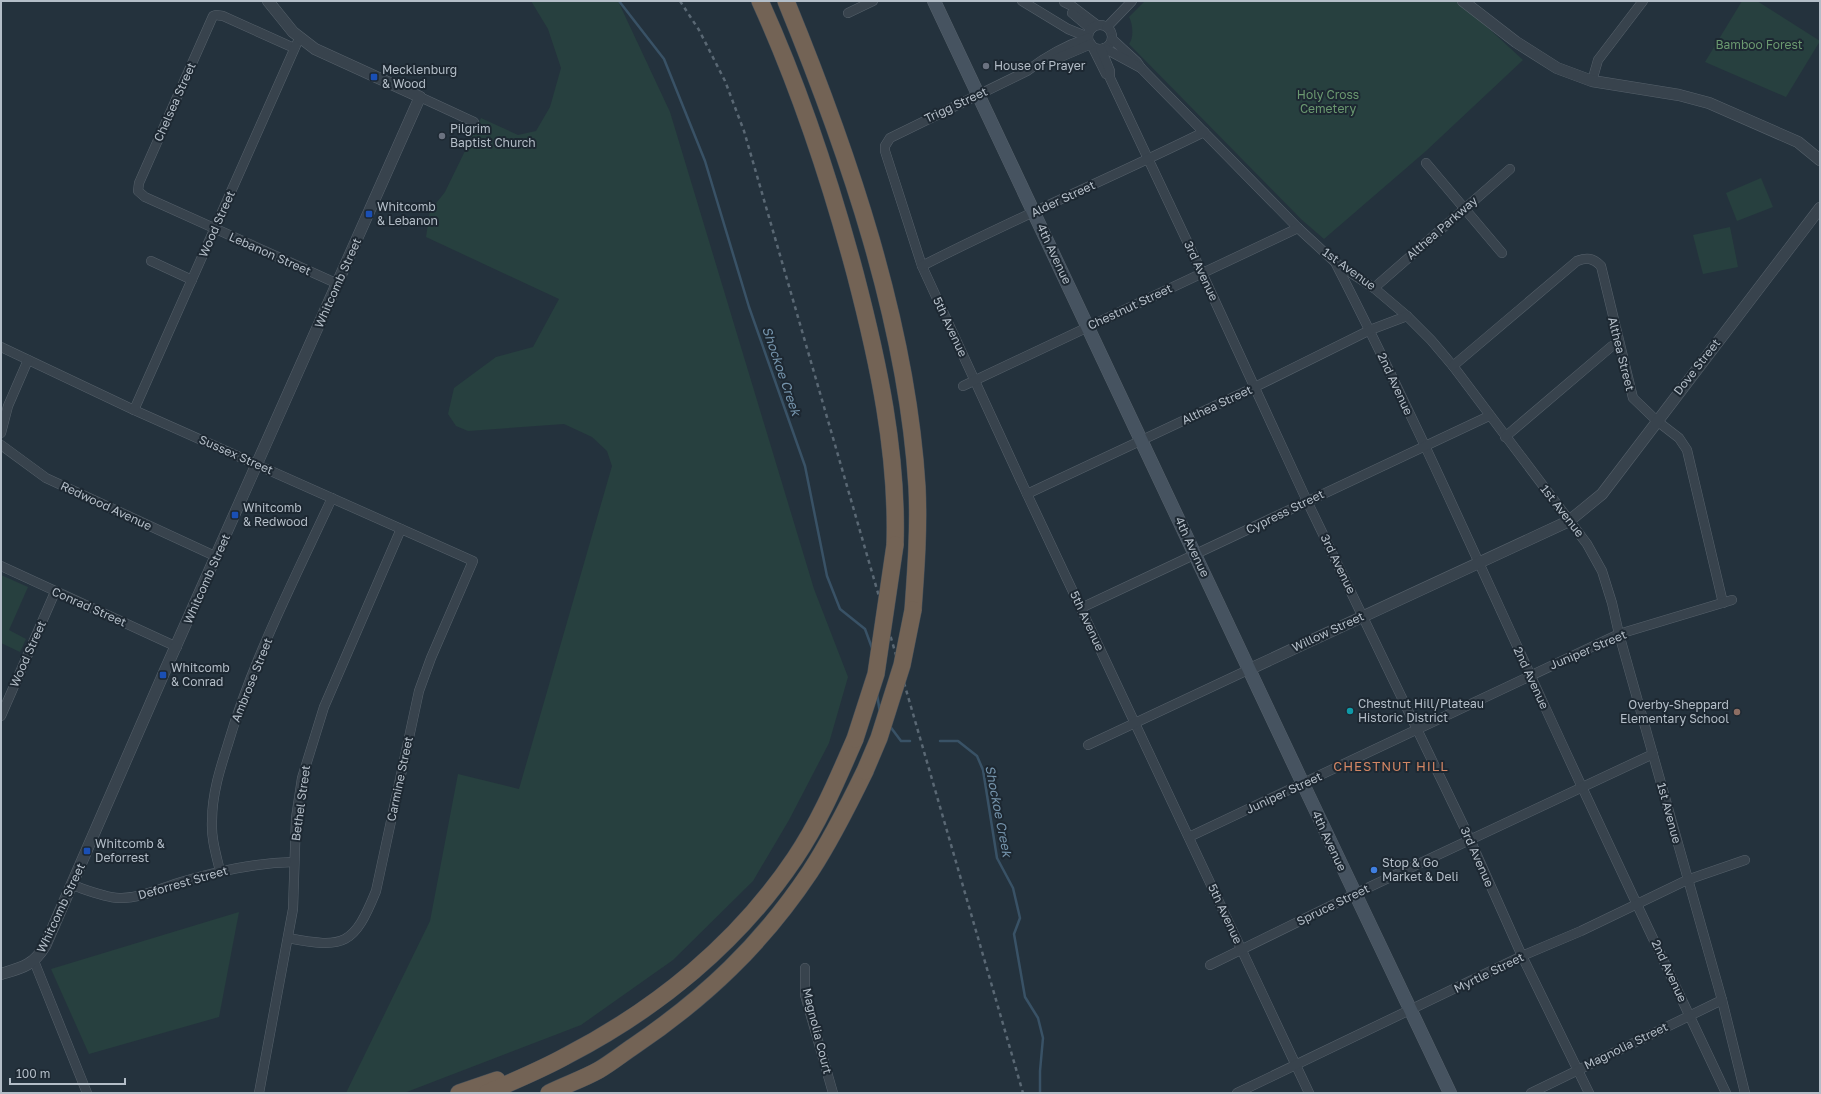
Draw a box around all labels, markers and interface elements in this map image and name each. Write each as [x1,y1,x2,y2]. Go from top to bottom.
park label: Bamboo Forest [1715,37,1803,52]
place label: House of Prayer [994,58,1086,73]
street label: Chelsea Street [150,60,199,144]
marker: House of Prayer [981,61,991,71]
place label: Mecklenburg & Wood [382,62,457,91]
marker: Mecklenburg & Wood [369,72,379,82]
street label: Trigg Street [922,83,990,126]
park label: Holy Cross Cemetery [1297,87,1359,116]
place label: Pilgrim Baptist Church [450,121,536,150]
marker: Pilgrim Baptist Church [437,131,447,141]
street label: Alder Street [1028,177,1097,220]
street label: Wood Street [195,188,238,259]
street label: Althea Parkway [1403,193,1480,263]
place label: Whitcomb & Lebanon [377,199,438,228]
marker: Whitcomb & Lebanon [364,209,374,219]
street label: 4th Avenue [1034,221,1075,286]
street label: Lebanon Street [227,229,314,278]
street label: Whitcomb Street [311,235,364,330]
street label: 3rd Avenue [1181,238,1222,303]
street label: 1st Avenue [1320,244,1379,293]
street label: Chestnut Street [1085,280,1175,333]
street label: 5th Avenue [930,294,971,359]
street label: Althea Street [1605,315,1638,393]
water label: Shockoe Creek [759,324,805,419]
street label: Dove Street [1670,335,1723,398]
street label: 2nd Avenue [1374,350,1416,417]
street label: Althea Street [1179,382,1255,427]
street label: Sussex Street [197,432,276,478]
street label: Redwood Avenue [58,478,154,533]
street label: 1st Avenue [1537,482,1588,540]
street label: Cypress Street [1243,486,1326,537]
place label: Whitcomb & Redwood [243,500,308,529]
marker: Whitcomb & Redwood [230,510,240,520]
street label: 4th Avenue [1172,514,1213,579]
street label: Whitcomb Street [180,531,233,626]
street label: 3rd Avenue [1318,532,1359,596]
street label: Conrad Street [50,583,129,630]
street label: 5th Avenue [1067,588,1108,653]
street label: Willow Street [1289,608,1366,655]
street label: Wood Street [6,618,49,689]
street label: Juniper Street [1547,627,1629,672]
street label: Ambrose Street [228,635,275,724]
street label: 2nd Avenue [1510,644,1552,711]
place label: Whitcomb & Conrad [171,660,230,689]
marker: Whitcomb & Conrad [158,670,168,680]
place label: Chestnut Hill/Plateau Historic District [1358,696,1484,725]
place label: Overby-Sheppard Elementary School [1620,697,1729,726]
marker: Chestnut Hill/Plateau Historic District [1345,706,1355,716]
marker: Overby-Sheppard Elementary School [1732,707,1742,717]
street label: Carmine Street [383,735,416,823]
district label: CHESTNUT HILL [1333,758,1449,774]
street label: Bethel Street [288,764,313,842]
water label: Shockoe Creek [982,764,1016,860]
street label: Juniper Street [1243,768,1324,817]
street label: 1st Avenue [1654,781,1685,845]
street label: 4th Avenue [1309,808,1350,873]
street label: 3rd Avenue [1458,824,1497,889]
place label: Whitcomb & Deforrest [95,836,165,865]
marker: Whitcomb & Deforrest [82,846,92,856]
place label: Stop & Go Market & Deli [1382,855,1459,884]
street label: Whitcomb Street [33,860,88,955]
street label: Deforrest Street [136,862,230,902]
marker: Stop & Go Market & Deli [1369,865,1379,875]
street label: Spruce Street [1294,880,1372,929]
street label: 5th Avenue [1205,881,1246,946]
street label: 2nd Avenue [1648,937,1690,1004]
street label: Myrtle Street [1451,949,1526,996]
street label: Magnolia Court [800,986,835,1076]
street label: Magnolia Street [1581,1019,1670,1072]
scale bar [10,1060,125,1086]
text: 100 m [16,1066,50,1081]

